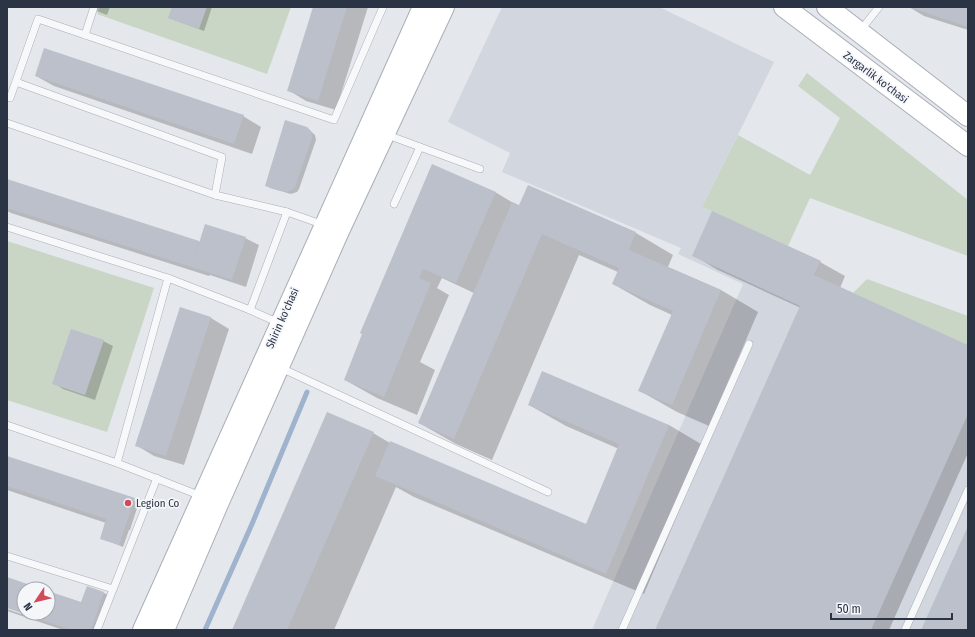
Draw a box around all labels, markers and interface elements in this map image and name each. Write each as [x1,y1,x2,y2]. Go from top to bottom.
street label: Zargarlik ko'chasi [841,49,911,106]
street label: Shirin ko'chasi [263,286,302,351]
place label: Legion Co [136,497,180,510]
marker: Legion Co [123,498,133,508]
north arrow [16,581,56,621]
scale bar [831,595,952,621]
text: N [21,600,35,613]
text: 50 m [837,602,861,616]

